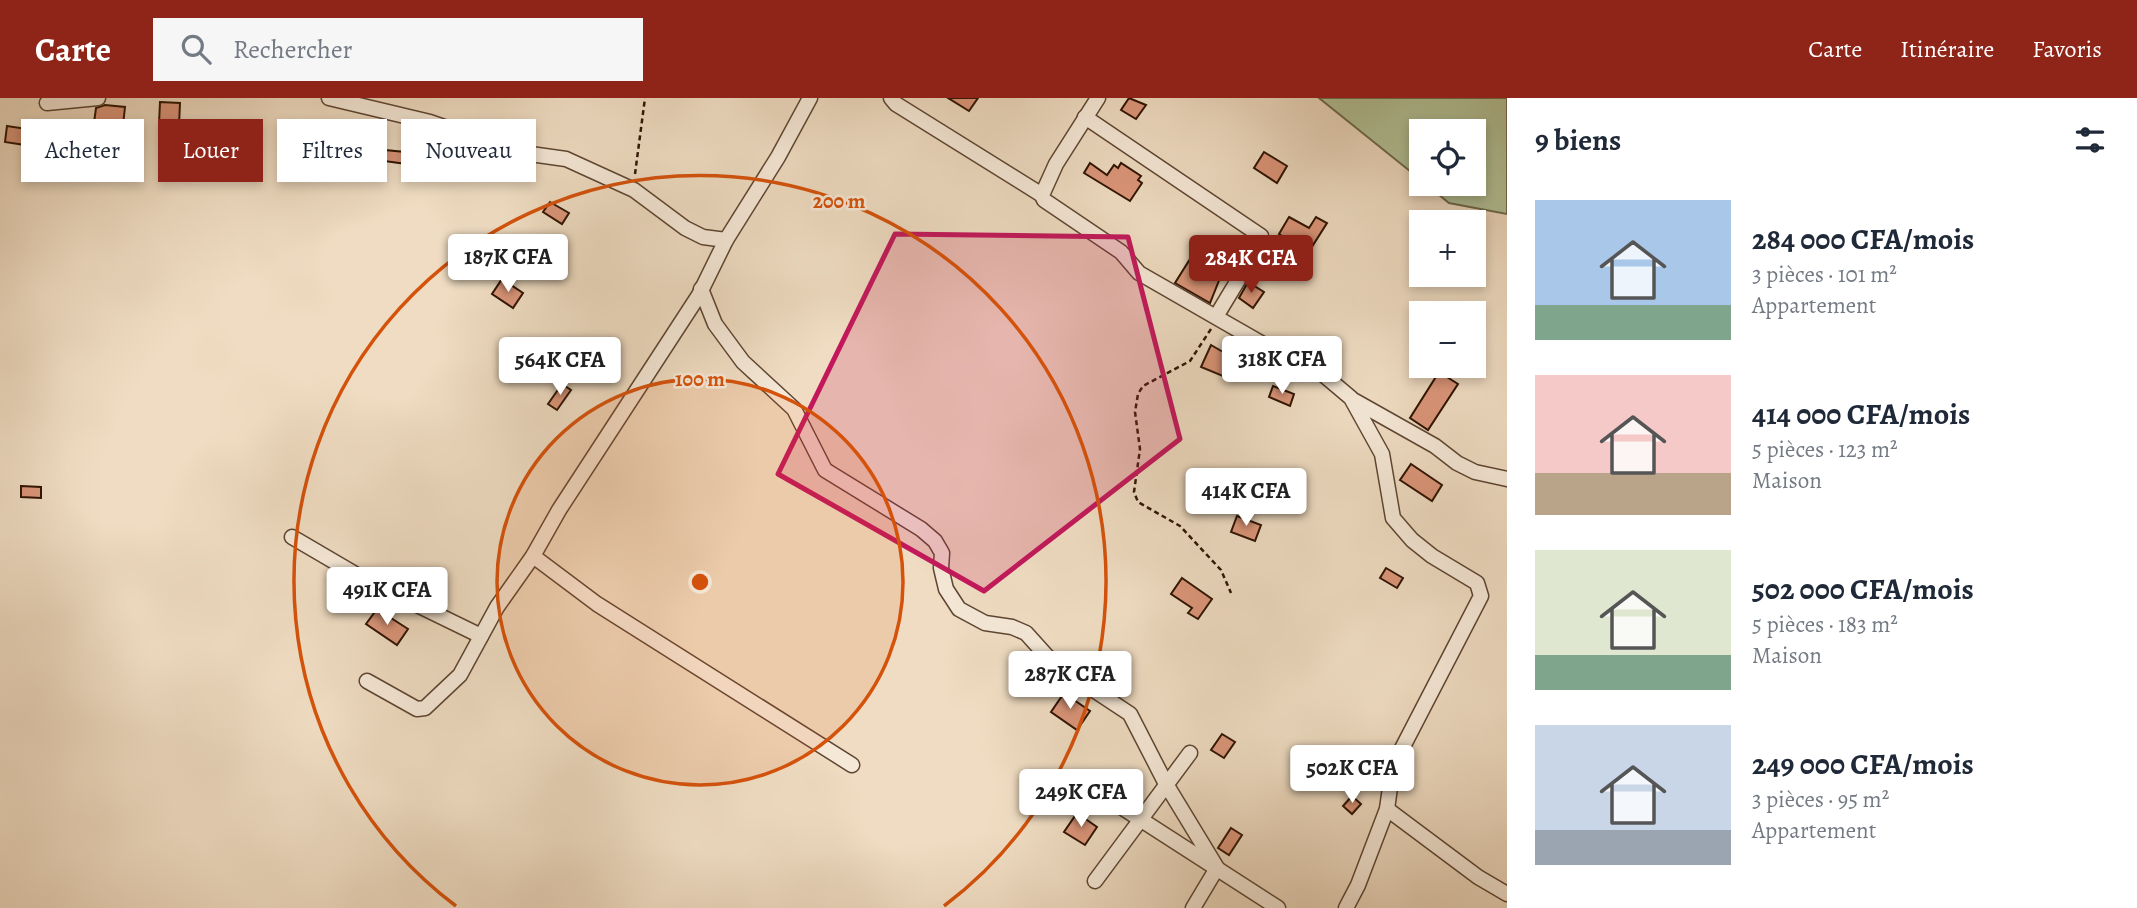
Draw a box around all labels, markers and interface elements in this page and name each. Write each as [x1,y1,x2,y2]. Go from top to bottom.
search box [153,18,643,81]
text: Carte [35,27,111,72]
icon: search [177,30,215,68]
text: Rechercher [233,32,353,67]
text: Carte [1808,33,1862,65]
text: Itinéraire [1900,33,1994,65]
text: Favoris [2032,33,2102,65]
chip: Acheter [21,119,144,182]
chip: Louer [158,119,263,182]
chip: Filtres [277,119,387,182]
chip: Nouveau [401,119,536,182]
map controls [1409,119,1486,378]
button: locate [1409,119,1486,196]
text: 9 biens [1535,120,1621,160]
icon: filters [2071,121,2109,159]
text: 200 m [813,187,866,215]
button: + [1409,210,1486,287]
text: 284 000 CFA/mois [1752,219,1974,259]
icon: home [1591,228,1675,312]
pin: 187K CFA [436,234,580,294]
pin: 284K CFA [1179,236,1323,295]
text: 187K CFA [464,241,552,272]
text: 284K CFA [1205,242,1297,273]
text: 3 pièces · 101 m² [1752,259,1897,290]
text: Appartement [1752,290,1876,321]
button: − [1409,301,1486,378]
pin: 318K CFA [1210,336,1354,396]
pin: 564K CFA [488,338,632,397]
text: 318K CFA [1238,343,1326,374]
text: 564K CFA [515,344,605,375]
text: 100 m [675,365,725,393]
text: 414 000 CFA/mois [1752,394,1970,434]
icon: home [1591,403,1675,487]
text: 5 pièces · 123 m² [1752,434,1898,465]
text: Maison [1752,465,1822,496]
pin: 414K CFA [1174,468,1318,528]
text: 414K CFA [1202,475,1290,506]
pin: 491K CFA [315,568,459,627]
text: 502 000 CFA/mois [1752,569,1974,609]
centre of rings [688,570,712,594]
text: 491K CFA [343,574,431,605]
icon: home [1591,578,1675,662]
text: 5 pièces · 183 m² [1752,609,1898,640]
text: Maison [1752,640,1822,671]
pin: 287K CFA [998,652,1142,711]
text: 287K CFA [1024,658,1116,689]
text: 249 000 CFA/mois [1752,744,1974,784]
pin: 502K CFA [1280,746,1424,805]
text: 502K CFA [1306,752,1398,783]
icon: home [1591,753,1675,837]
pin: 249K CFA [1009,770,1153,829]
text: 249K CFA [1035,776,1127,807]
text: 3 pièces · 95 m² [1752,784,1889,815]
text: Appartement [1752,815,1876,846]

